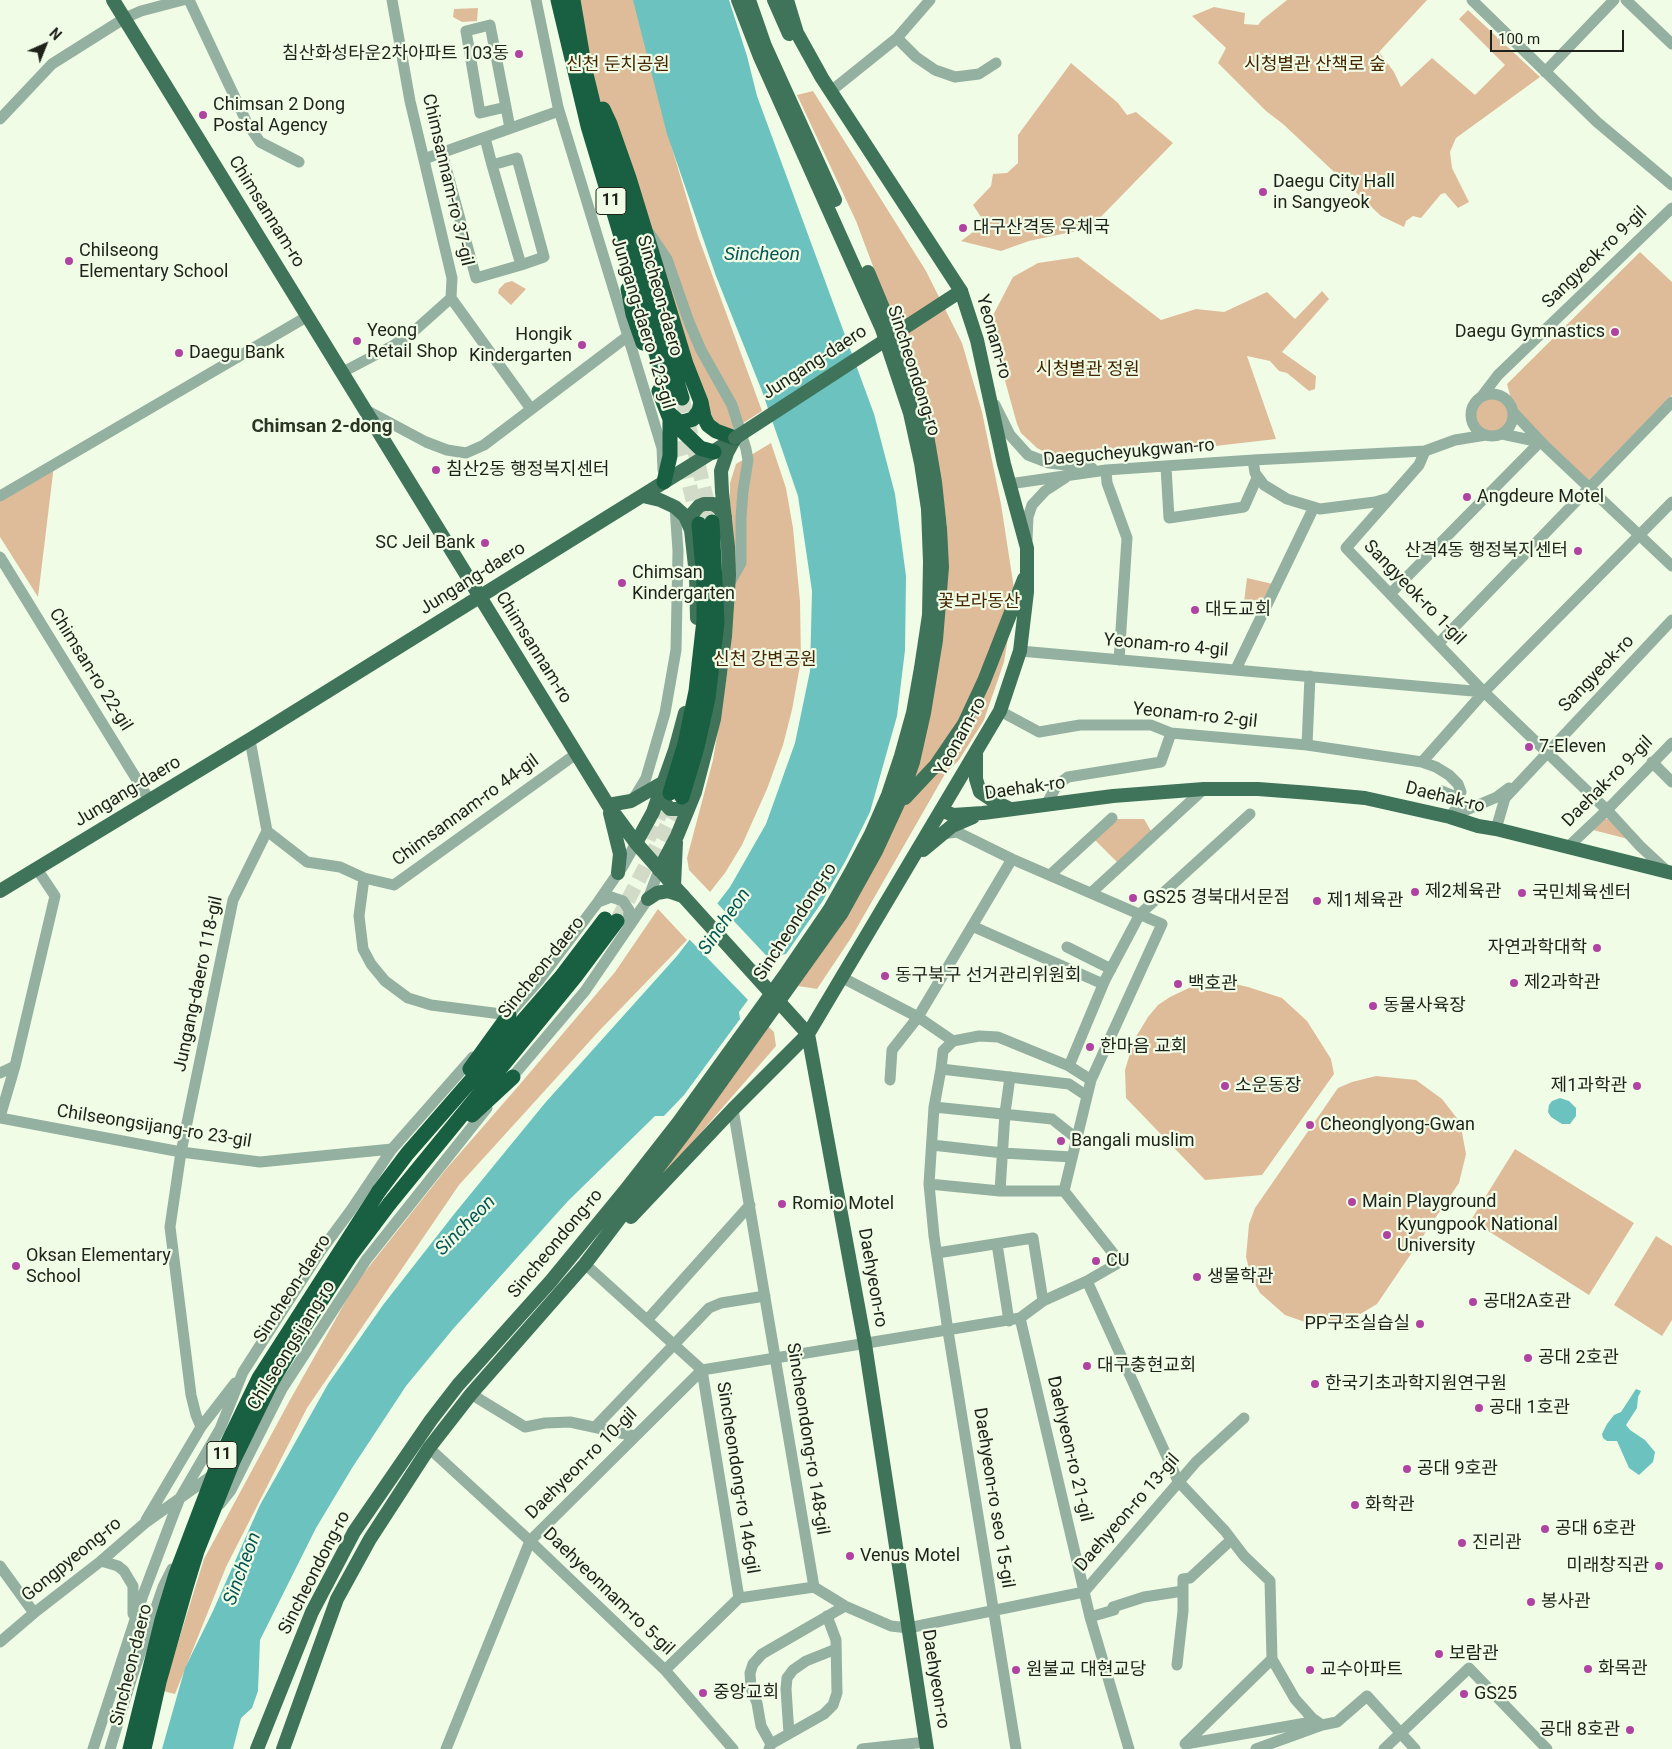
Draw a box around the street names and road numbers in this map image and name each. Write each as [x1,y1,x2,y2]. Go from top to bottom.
street label: Chimsannam-ro 37-gil [417,92,477,268]
street label: Chimsannam-ro [223,152,309,272]
road number: 11 [596,188,626,215]
street label: Sangyeok-ro 9-gil [1538,202,1652,314]
street label: Sincheon-daero [631,233,687,359]
street label: Jungang-daero 123-gil [605,234,679,412]
street label: Yeonam-ro [971,292,1015,382]
street label: Sincheondong-ro [882,303,944,439]
street label: Jungang-daero [759,321,871,405]
street label: Daegucheyukgwan-ro [1042,435,1216,471]
street label: Sangyeok-ro 1-gil [1358,536,1470,650]
street label: Jungang-daero [416,538,530,620]
street label: Chimsannam-ro [490,588,576,708]
street label: Chimsan-ro 22-gil [44,605,136,735]
street label: Yeonam-ro 4-gil [1103,630,1229,662]
street label: Sangyeok-ro [1555,631,1639,717]
street label: Yeonam-ro [931,694,991,780]
street label: Yeonam-ro 2-gil [1132,699,1258,733]
street label: Daehak-ro 9-gil [1558,732,1658,832]
street label: Chimsannam-ro 44-gil [388,751,544,871]
street label: Jungang-daero [71,752,185,832]
street label: Daehak-ro [983,773,1067,805]
street label: Daehak-ro [1403,778,1487,818]
street label: Sincheondong-ro [750,859,842,985]
street label: Jungang-daero 118-gil [170,894,228,1074]
street label: Sincheon-daero [494,913,590,1023]
street label: Chilseongsijang-ro 23-gil [55,1101,253,1153]
street label: Sincheondong-ro [504,1185,608,1303]
street label: Daehyeon-ro [853,1227,891,1329]
street label: Sincheon-daero [250,1231,336,1347]
street label: Chilseongsijang-ro [243,1277,341,1415]
street label: Sincheondong-ro 148-gil [781,1341,833,1537]
street label: Daehyeon-ro 21-gil [1042,1374,1096,1524]
street label: Sincheondong-ro 146-gil [711,1380,763,1576]
street label: Daehyeon-ro 10-gil [522,1404,642,1524]
street label: Daehyeon-ro seo 15-gil [968,1406,1018,1590]
road number: 11 [207,1442,237,1468]
street label: Daehyeon-ro 13-gil [1071,1450,1185,1576]
street label: Sincheondong-ro [275,1508,355,1638]
street label: Gongpyeong-ro [18,1513,126,1607]
street label: Daehyeonnam-ro 5-gil [538,1524,678,1660]
street label: Sincheon-daero [106,1602,158,1728]
street label: Daehyeon-ro [916,1628,954,1730]

